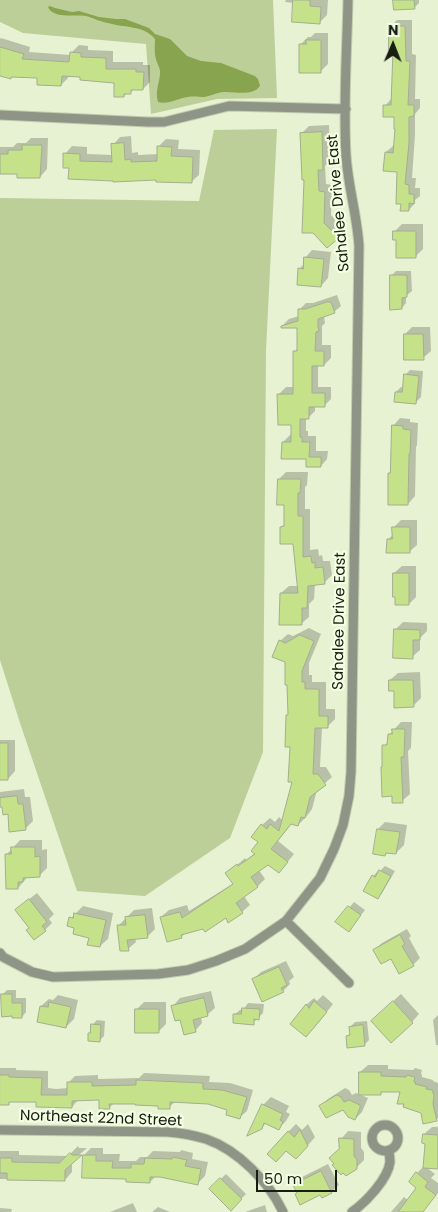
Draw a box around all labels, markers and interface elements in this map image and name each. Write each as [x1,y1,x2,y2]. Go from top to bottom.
north arrow [368,20,418,70]
text: N [388,20,399,40]
street label: Sahalee Drive East [324,134,354,272]
street label: Sahalee Drive East [330,552,350,690]
street label: Northeast 22nd Street [20,1107,182,1131]
scale bar [258,1160,339,1192]
text: 50 m [264,1168,302,1189]

